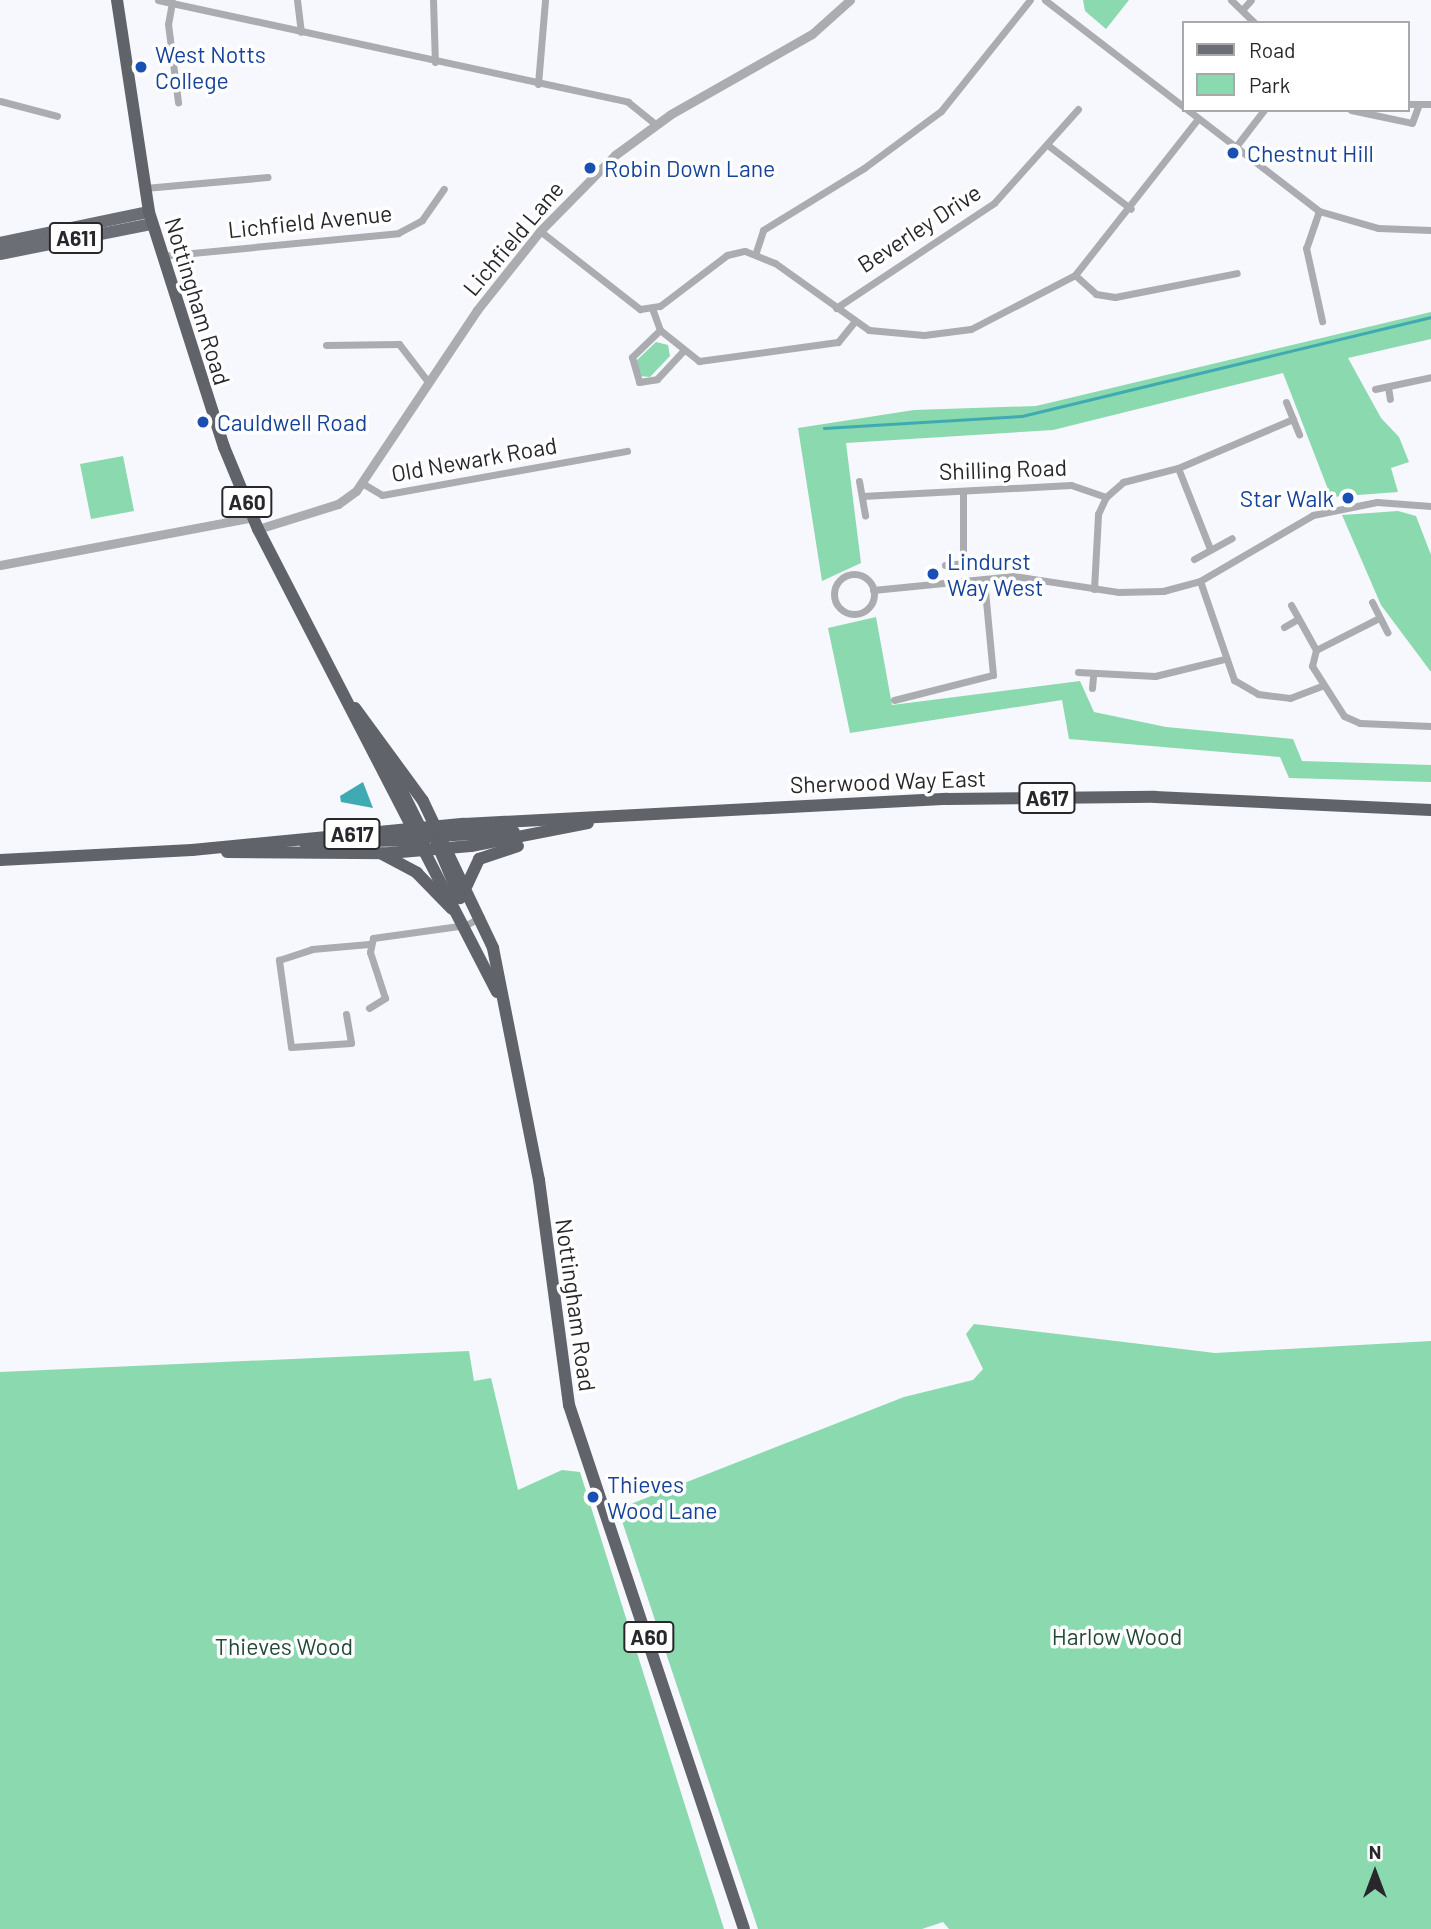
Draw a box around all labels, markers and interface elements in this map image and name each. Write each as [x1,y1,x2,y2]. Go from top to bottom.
legend [1182,21,1410,112]
text: Road [1249,37,1295,62]
place label: West Notts College [155,40,266,94]
marker: West Notts College [133,59,149,75]
text: Park [1249,72,1290,97]
place label: Chestnut Hill [1247,139,1374,167]
marker: Chestnut Hill [1225,145,1241,161]
place label: Robin Down Lane [604,154,775,182]
marker: Robin Down Lane [582,160,598,176]
street label: Lichfield Lane [457,175,569,301]
street label: Beverley Drive [852,178,986,278]
street label: Lichfield Avenue [226,199,394,243]
street label: Nottingham Road [159,214,237,388]
road number: A611 [48,220,104,256]
place label: Cauldwell Road [217,408,367,436]
marker: Cauldwell Road [195,414,211,430]
street label: Old Newark Road [389,431,559,487]
street label: Shilling Road [938,453,1068,485]
road number: A60 [221,484,273,520]
place label: Star Walk [1240,484,1334,512]
marker: Star Walk [1340,490,1356,506]
place label: Lindurst Way West [947,547,1043,601]
marker: Lindurst Way West [925,566,941,582]
street label: Sherwood Way East [789,764,987,798]
road number: A617 [1017,780,1077,816]
road number: A617 [322,816,382,852]
street label: Nottingham Road [550,1217,602,1393]
place label: Thieves Wood Lane [607,1470,718,1524]
marker: Thieves Wood Lane [585,1489,601,1505]
road number: A60 [623,1620,675,1654]
park label: Harlow Wood [1052,1622,1182,1650]
park label: Thieves Wood [215,1632,353,1660]
north arrow [1340,1838,1410,1908]
text: N [1369,1840,1381,1863]

